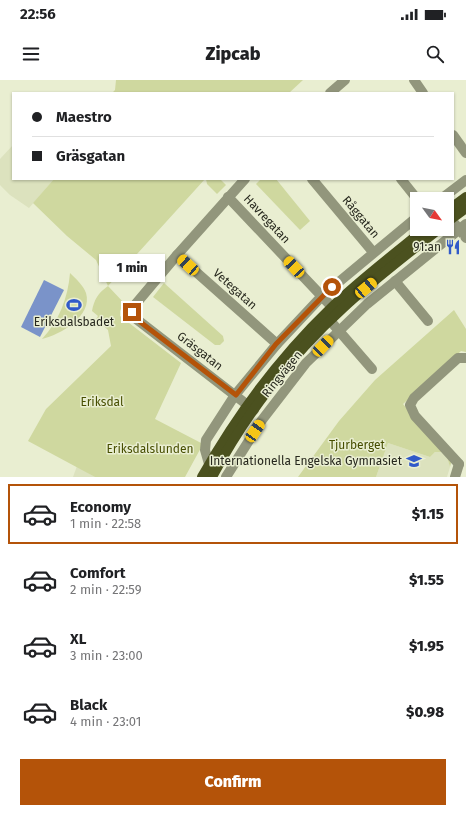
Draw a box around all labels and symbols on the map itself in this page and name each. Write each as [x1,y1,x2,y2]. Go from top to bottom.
street label: Havregatan [241,192,293,246]
north arrow [410,192,454,236]
street label: Råggatan [340,193,382,241]
restaurant icon: 91:an [444,238,462,256]
place label: 91:an [413,240,441,254]
car [175,253,201,277]
callout: 1 min [99,254,165,282]
car [281,254,307,280]
street label: Vetegatan [210,266,260,312]
car [353,276,379,300]
route start [323,278,341,296]
sports icon: Eriksdalsbadet [65,296,83,314]
route end [123,303,141,321]
place label: Eriksdalsbadet [34,315,115,329]
street label: Gräsgatan [174,329,226,373]
car [310,333,336,359]
street label: Ringvägen [259,348,305,400]
park label: Eriksdal [80,395,124,409]
car [243,418,267,444]
park label: Tjurberget [329,438,386,452]
park label: Eriksdalslunden [107,442,194,456]
school or university icon: Internationella Engelska Gymnasiet [405,452,423,470]
place label: Internationella Engelska Gymnasiet [210,454,403,468]

